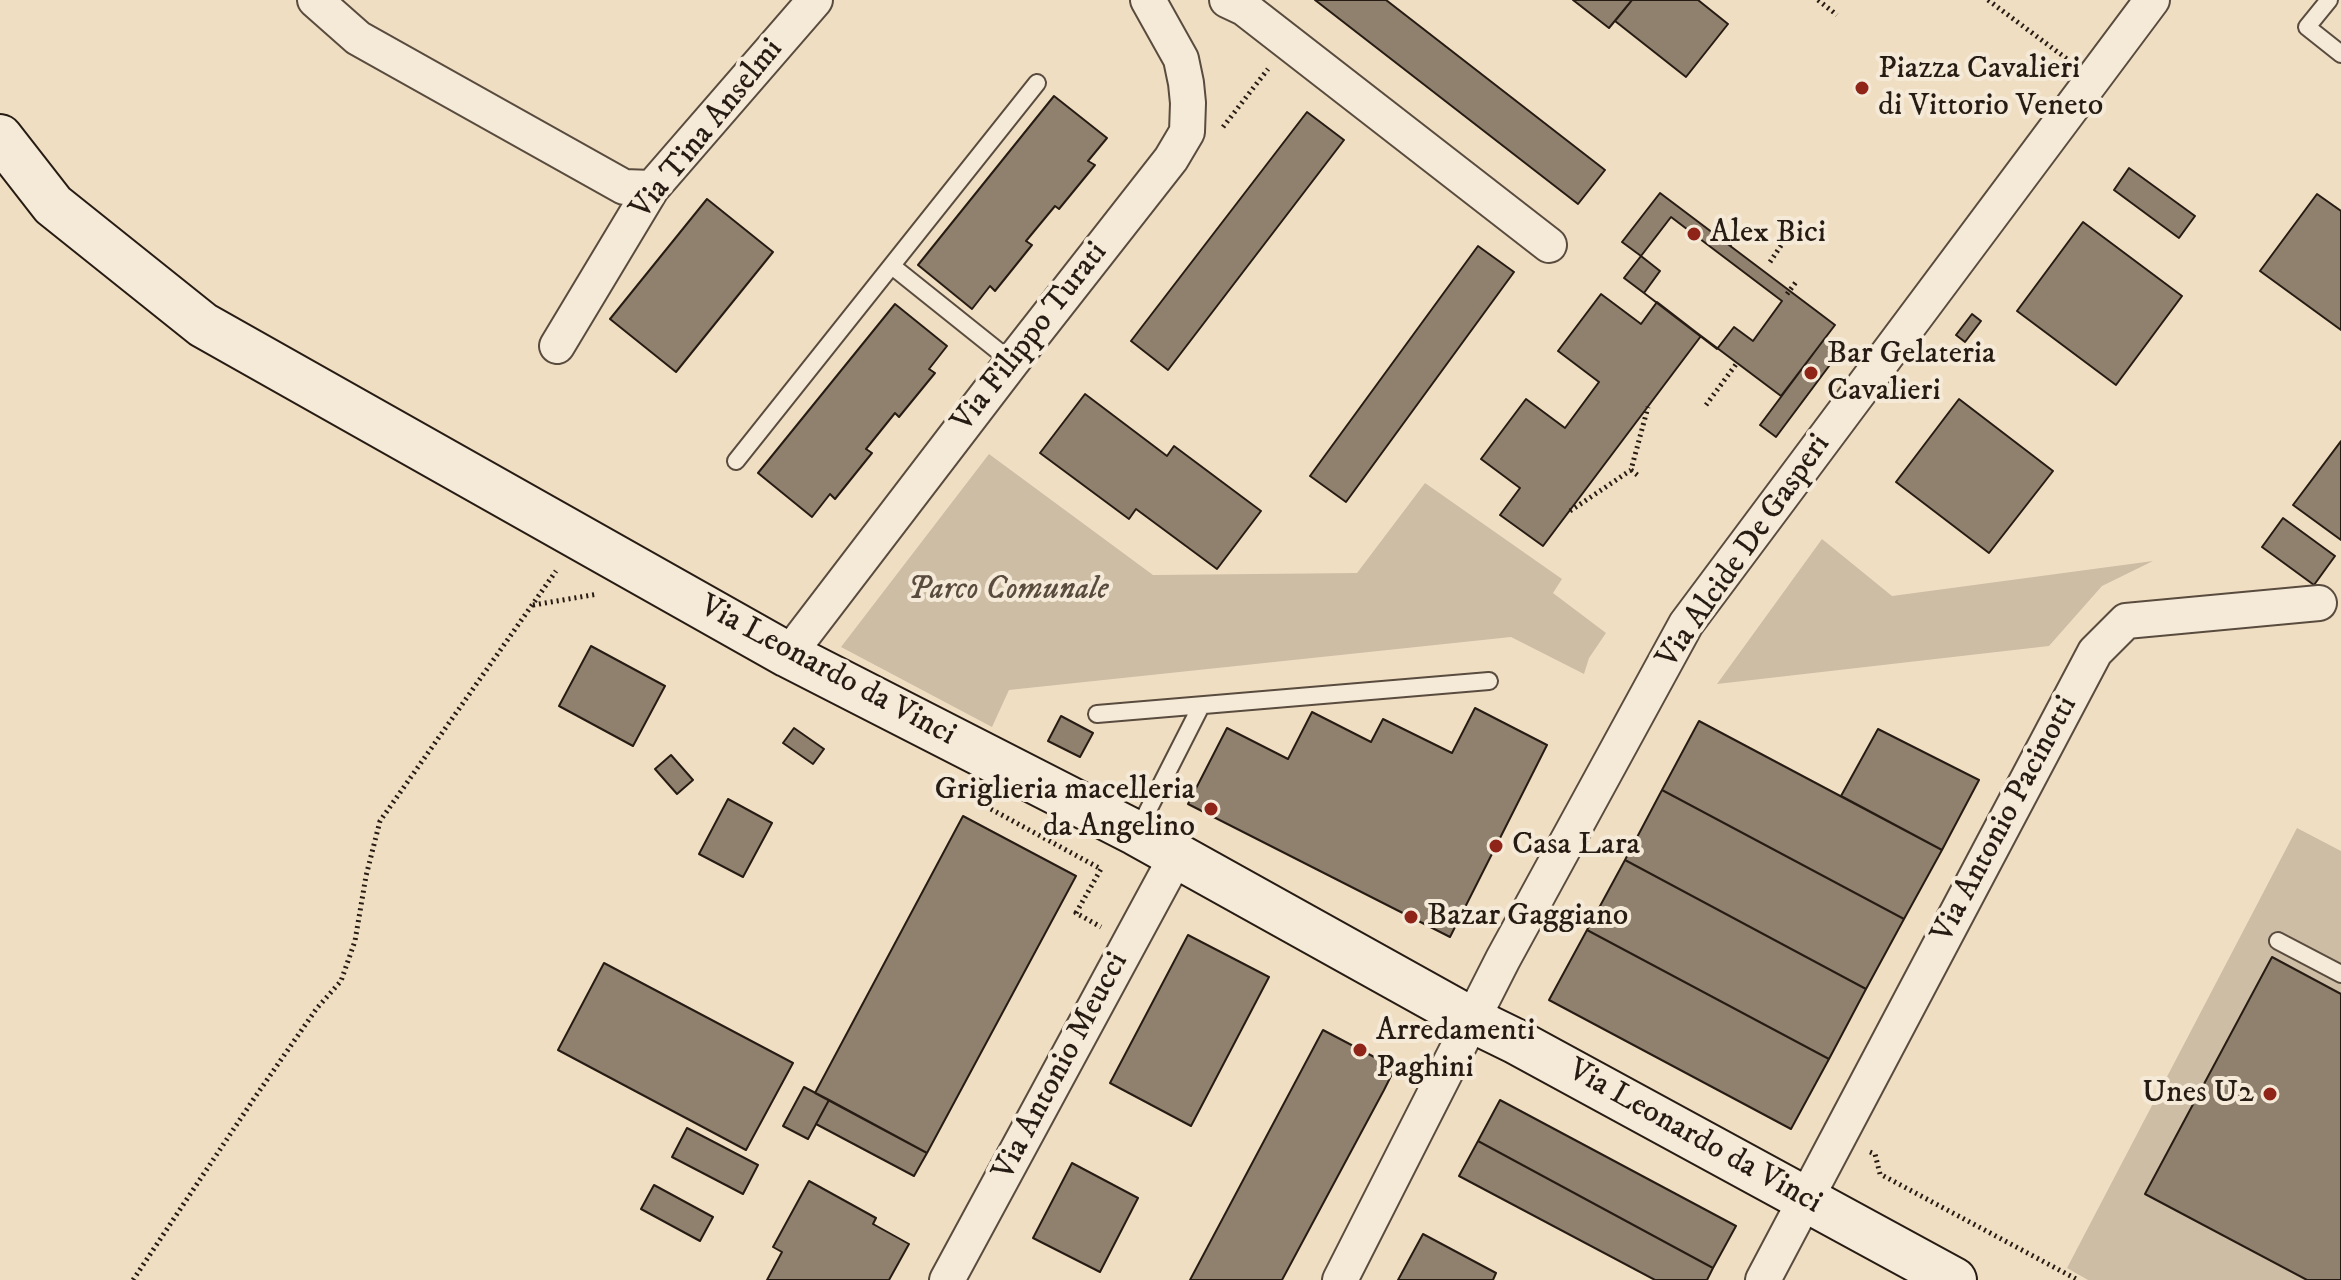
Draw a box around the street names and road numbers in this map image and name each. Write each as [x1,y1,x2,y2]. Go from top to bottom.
street label: Via Tina Anselmi [623,32,793,228]
street label: Via Filippo Turati [945,235,1117,441]
street label: Via Alcide De Gasperi [1650,428,1840,676]
street label: Via Leonardo da Vinci [692,588,962,756]
street label: Via Antonio Pacinotti [1925,690,2087,950]
street label: Via Antonio Meucci [986,947,1138,1187]
street label: Via Leonardo da Vinci [1560,1052,1828,1224]

